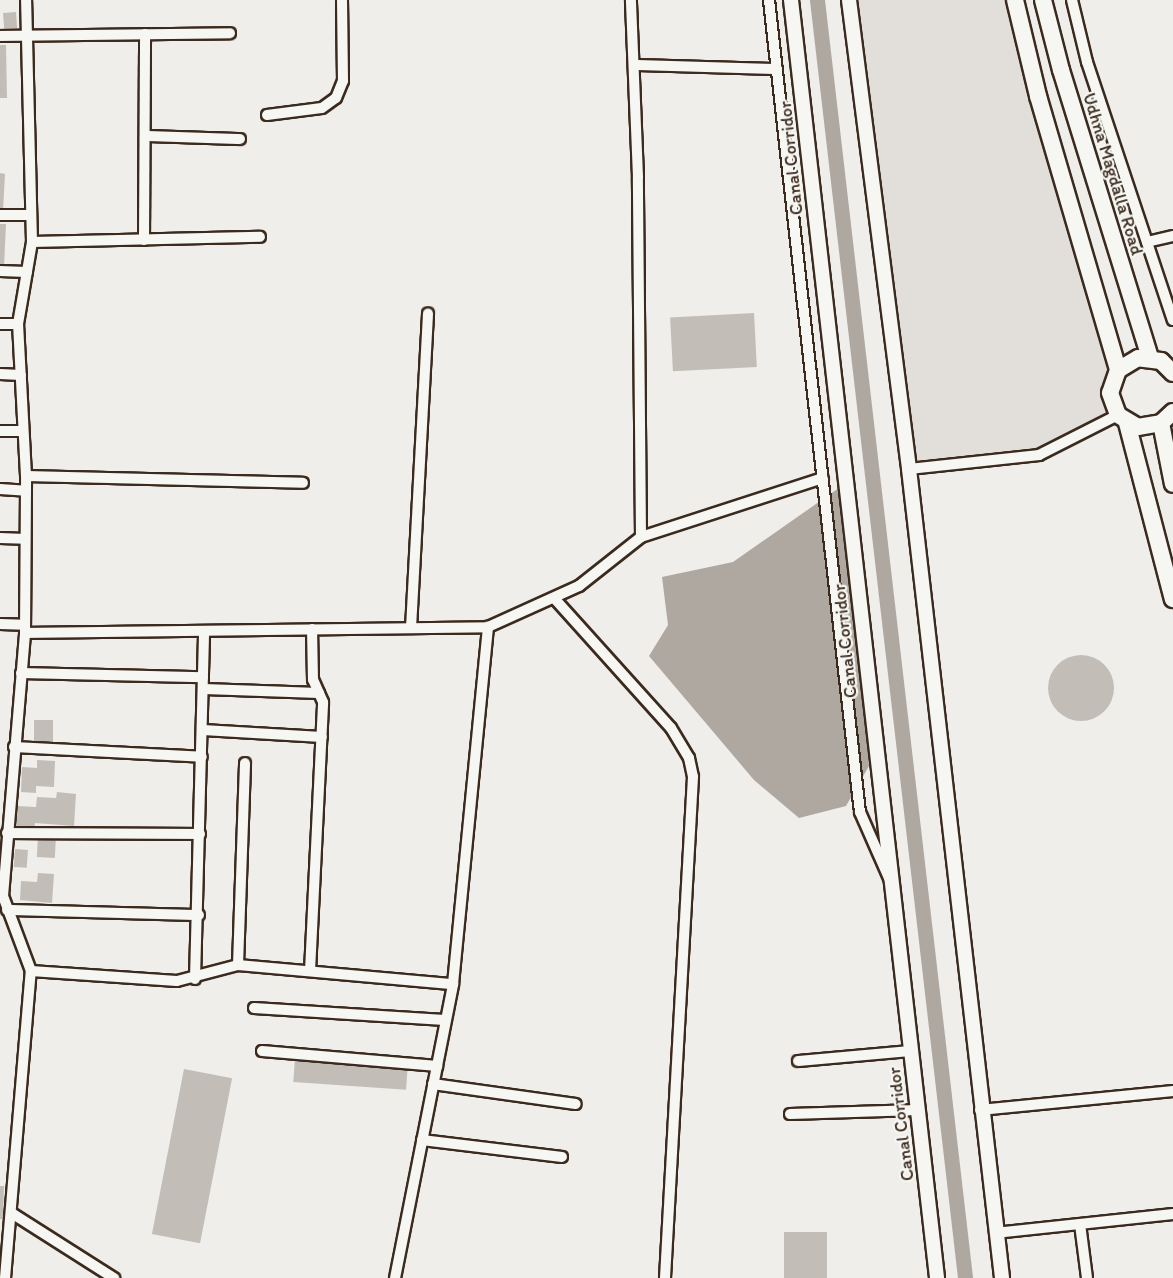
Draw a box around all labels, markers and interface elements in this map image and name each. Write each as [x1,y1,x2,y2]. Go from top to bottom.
street label: Udhna Magdalla Road [1078,90,1148,258]
street label: Canal Corridor [774,100,808,216]
street label: Canal Corridor [828,583,862,699]
street label: Canal Corridor [883,1066,919,1182]

